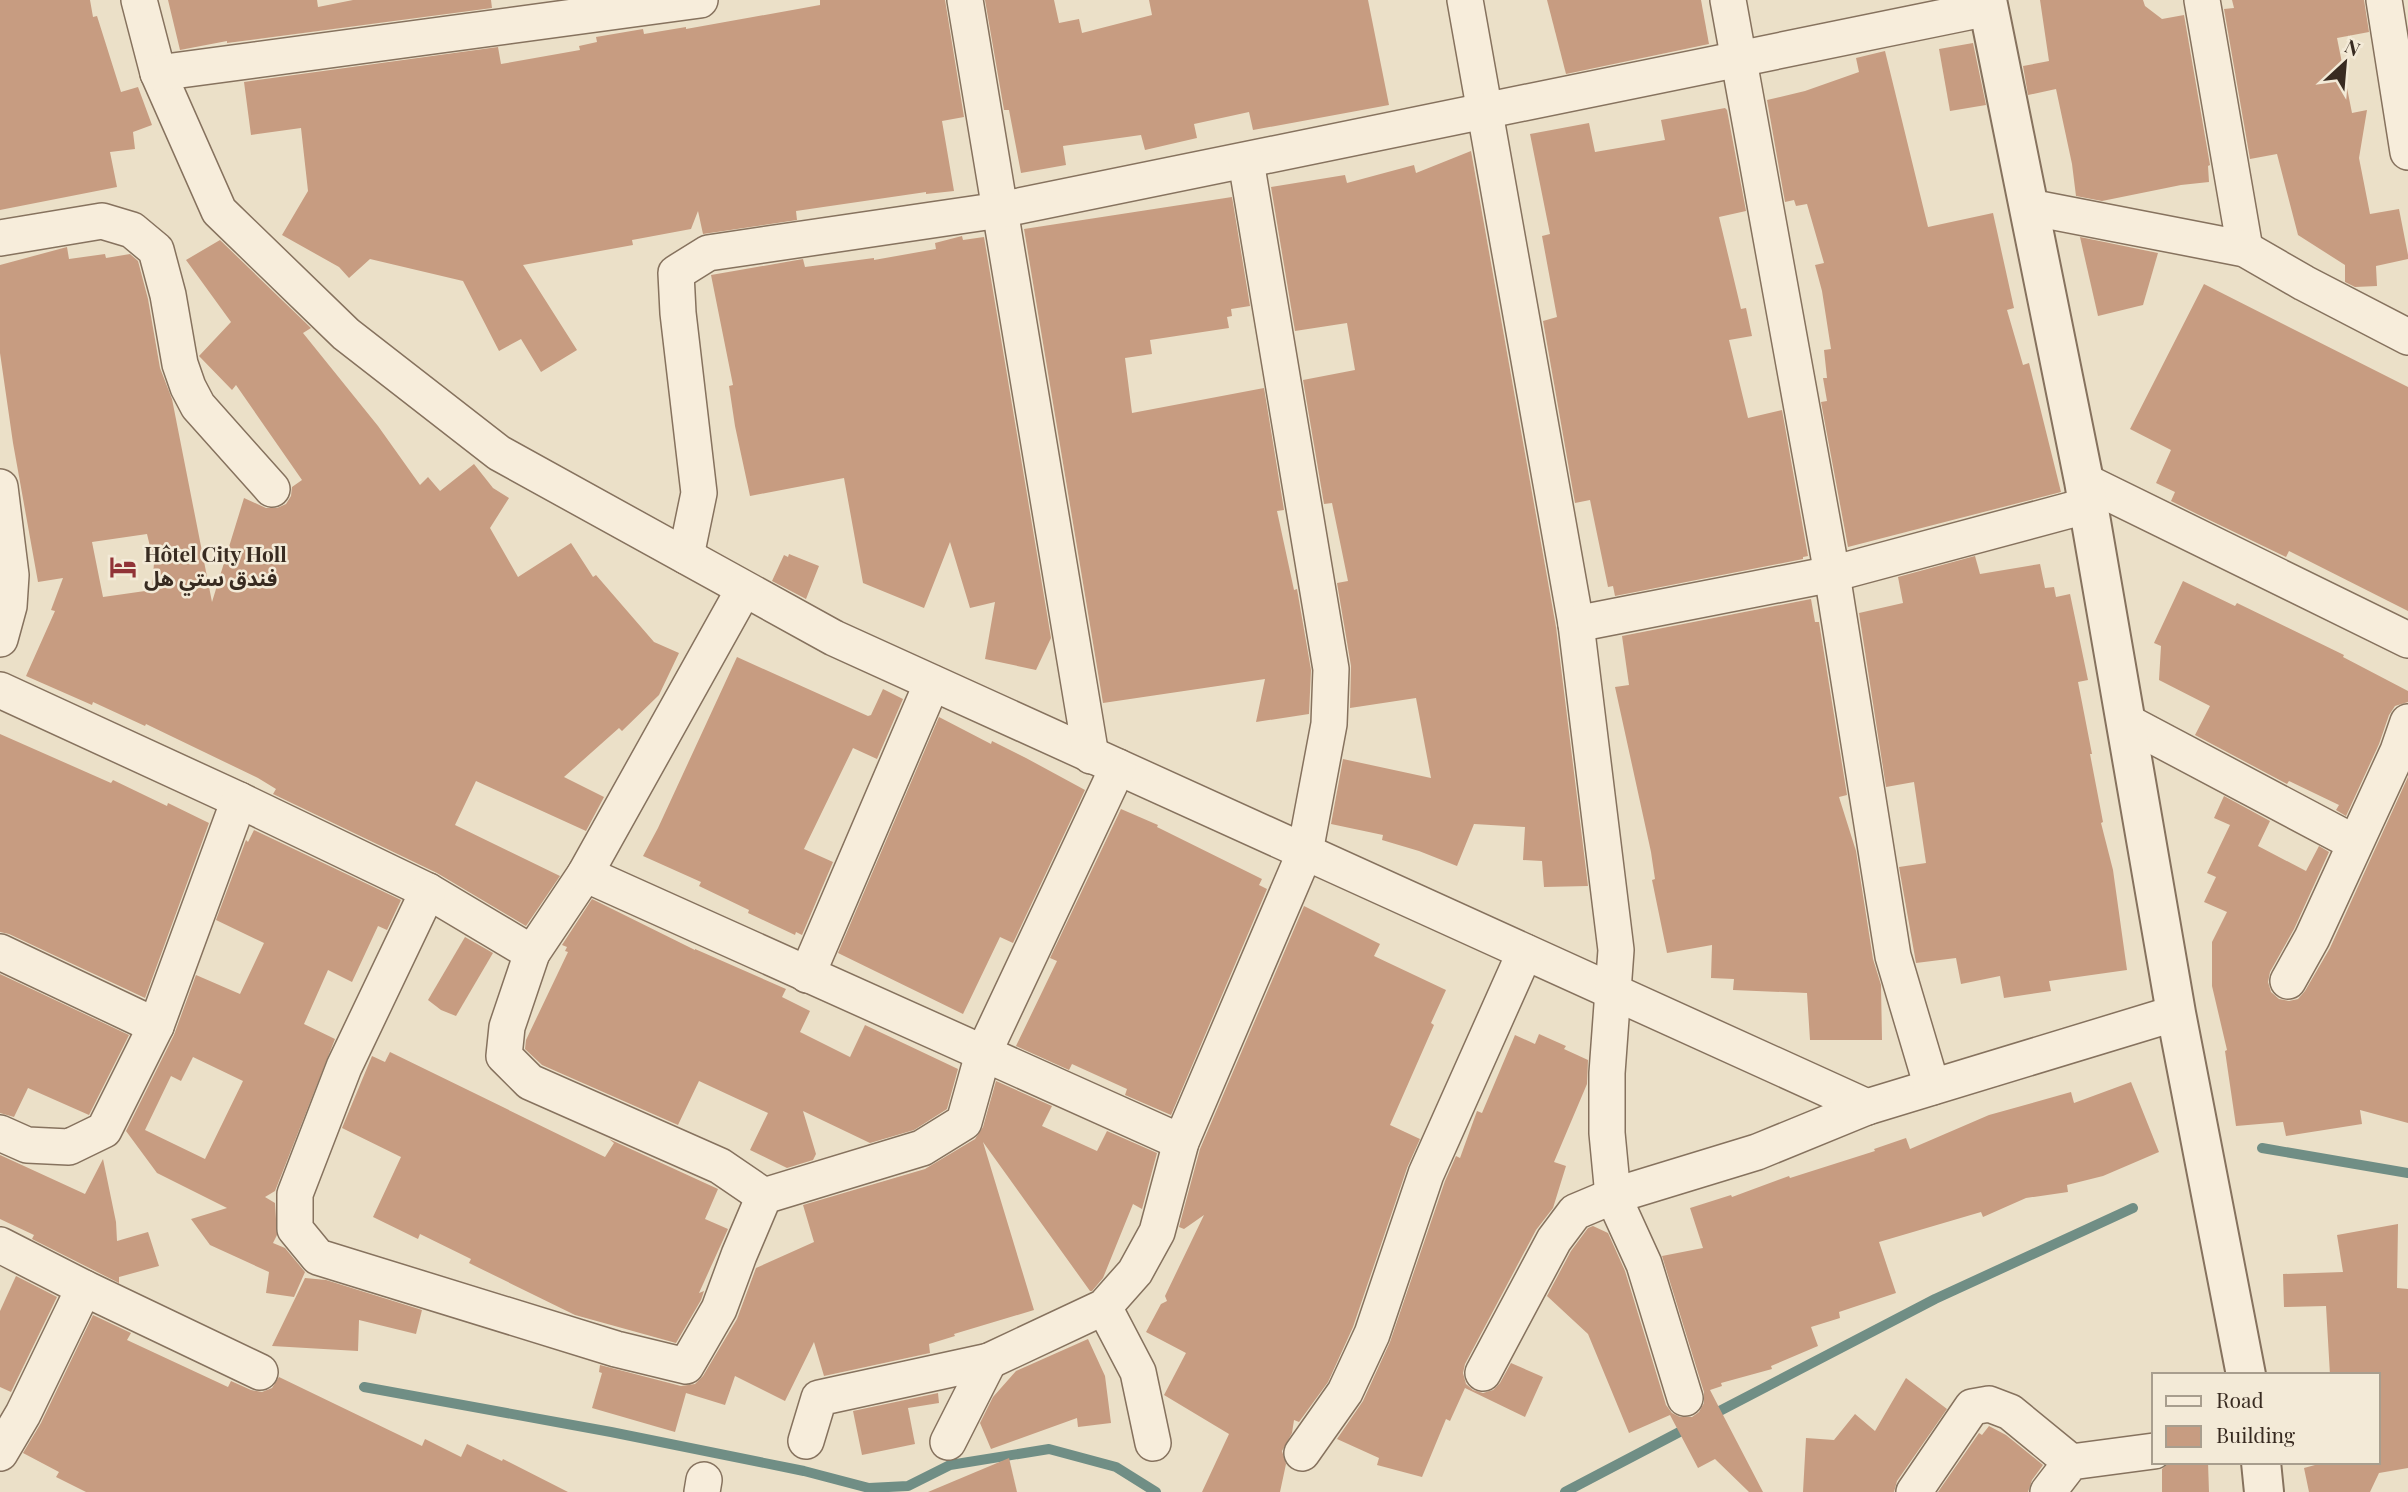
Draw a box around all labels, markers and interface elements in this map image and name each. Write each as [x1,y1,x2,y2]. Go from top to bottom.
north arrow [2310,28,2380,98]
text: N [2341,32,2365,62]
place label: Hôtel City Holl فندق ستي هل [144,539,287,596]
hotel icon: Hôtel City Holl فندق ستي هل [108,552,138,582]
legend [2152,1373,2380,1464]
text: Road [2216,1385,2264,1413]
text: Building [2216,1420,2295,1448]

